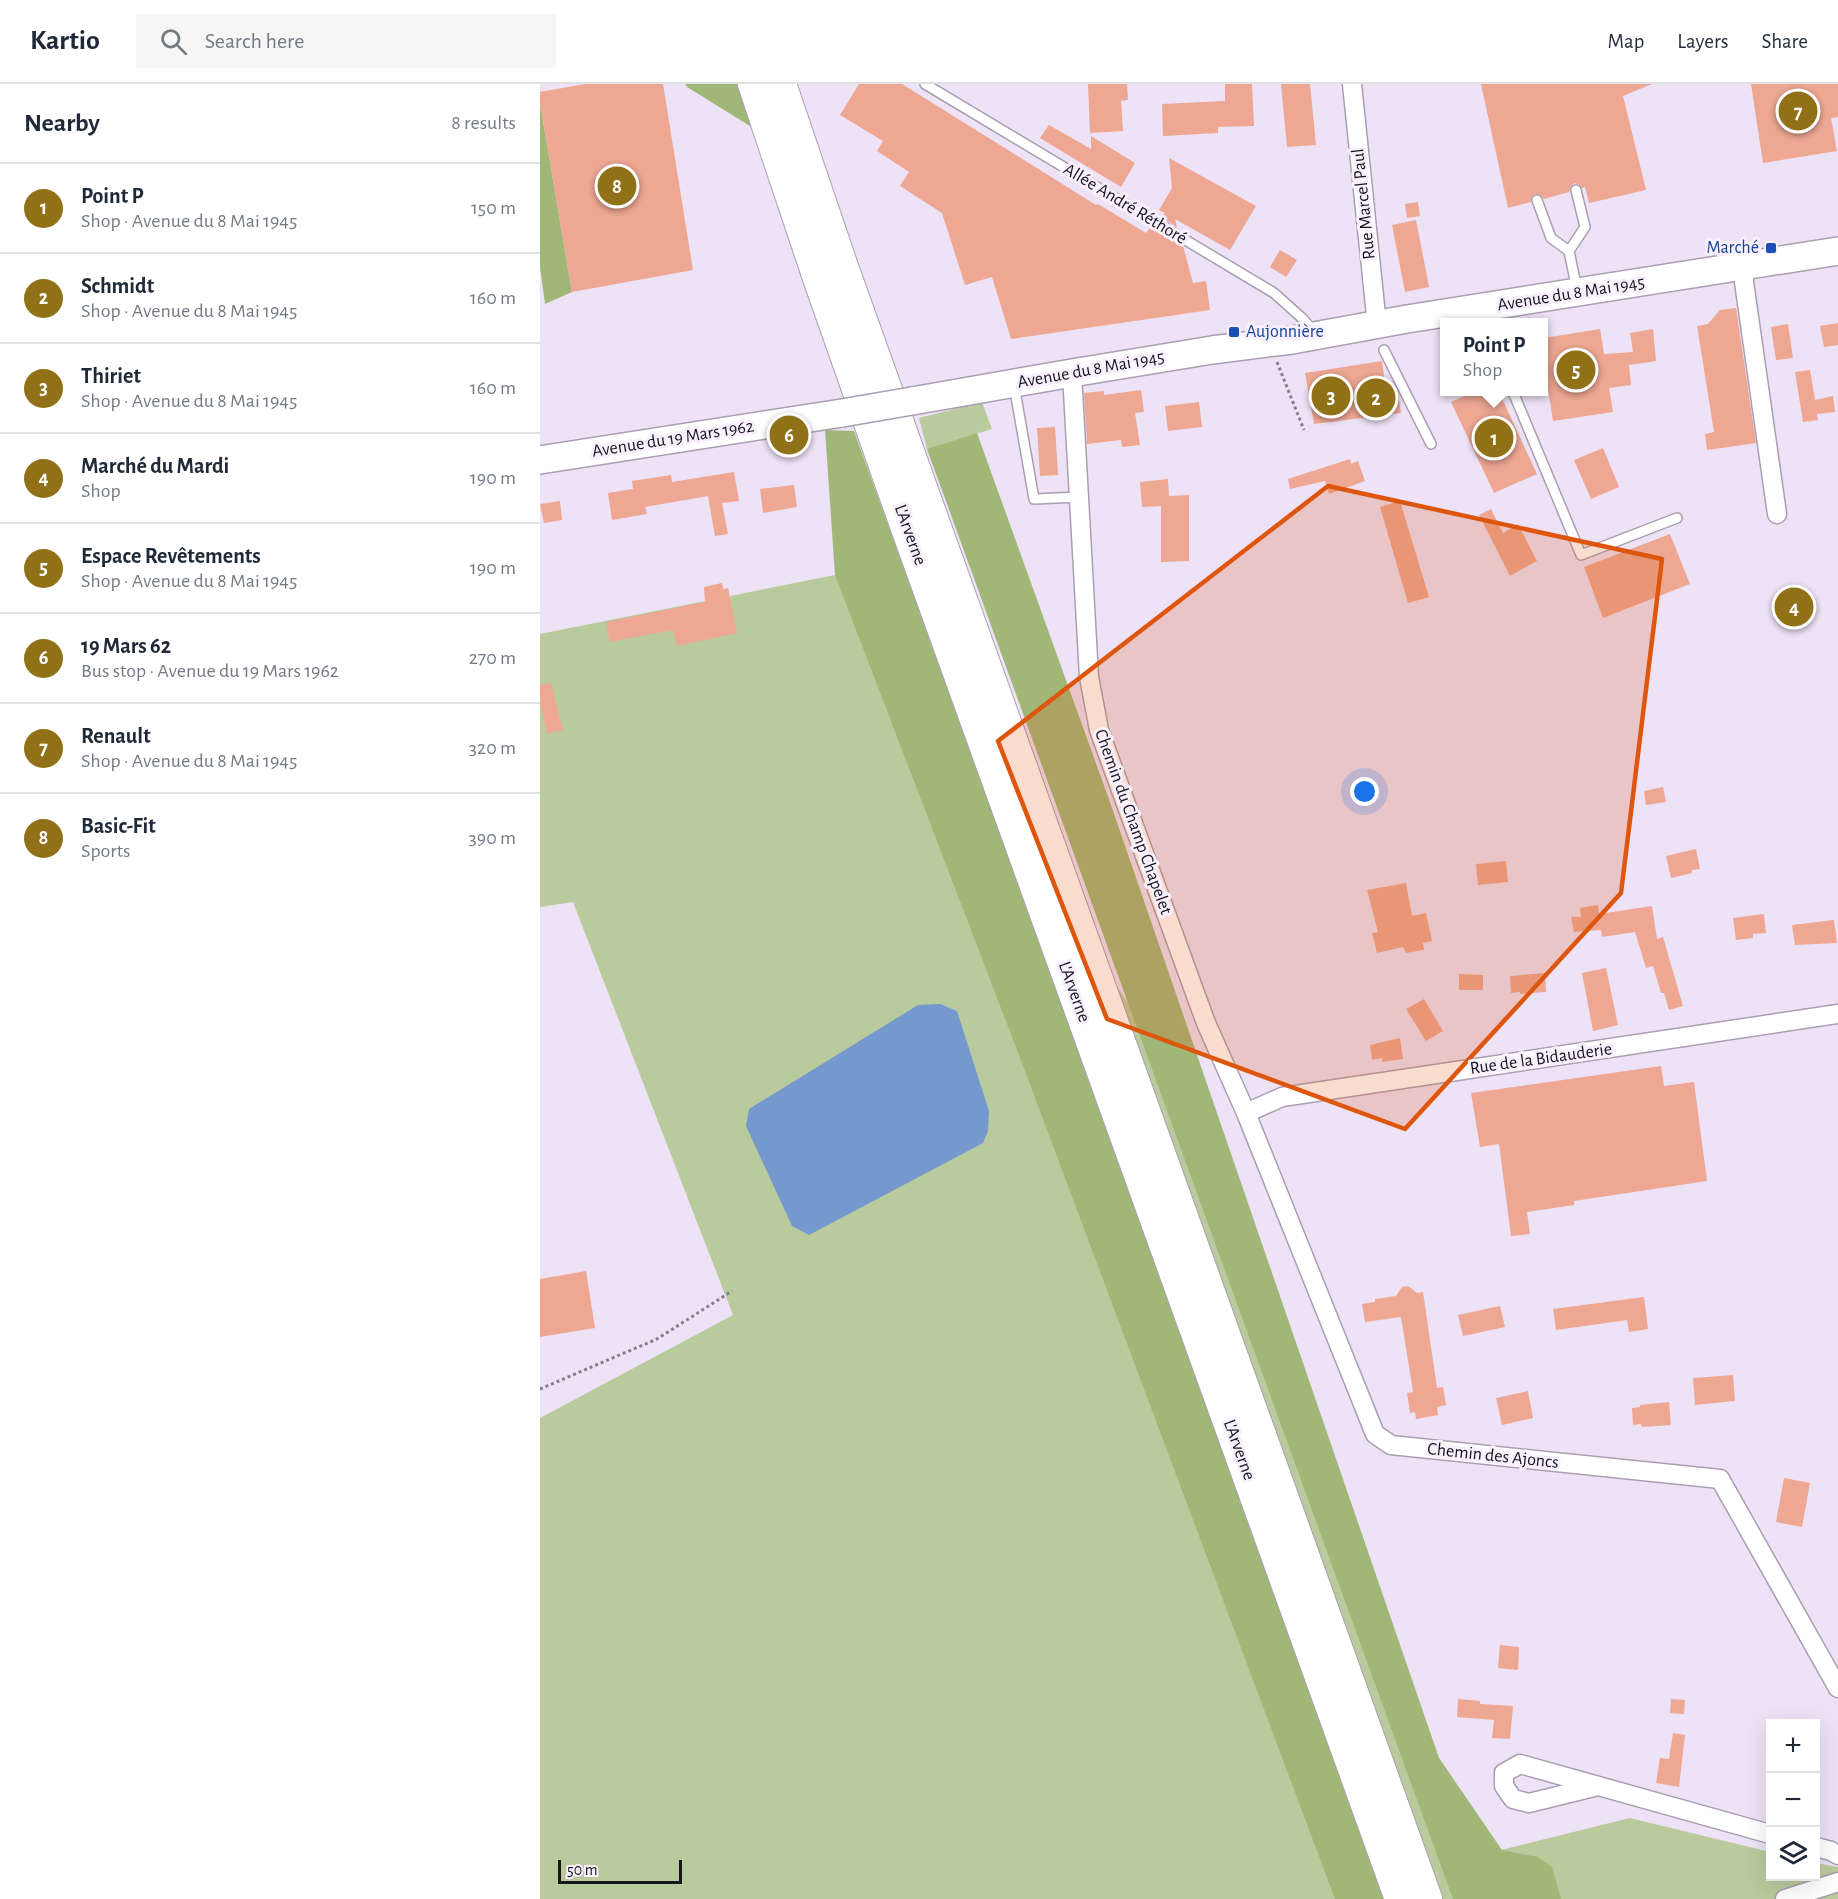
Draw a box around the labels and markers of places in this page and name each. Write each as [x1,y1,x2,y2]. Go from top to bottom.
pin: 7 [1778,88,1818,134]
pin: 8 [598,164,637,208]
place label: Marché [1706,239,1759,257]
marker: Marché [1764,241,1778,255]
place label: Aujonnière [1246,323,1324,341]
marker: Aujonnière [1227,325,1241,339]
pin: 5 [1556,348,1596,392]
pin: 3 [1312,374,1350,418]
pin: 2 [1356,376,1396,420]
pin: 6 [770,412,808,458]
pin: 1 [1474,416,1514,460]
pin: 4 [1774,584,1814,630]

